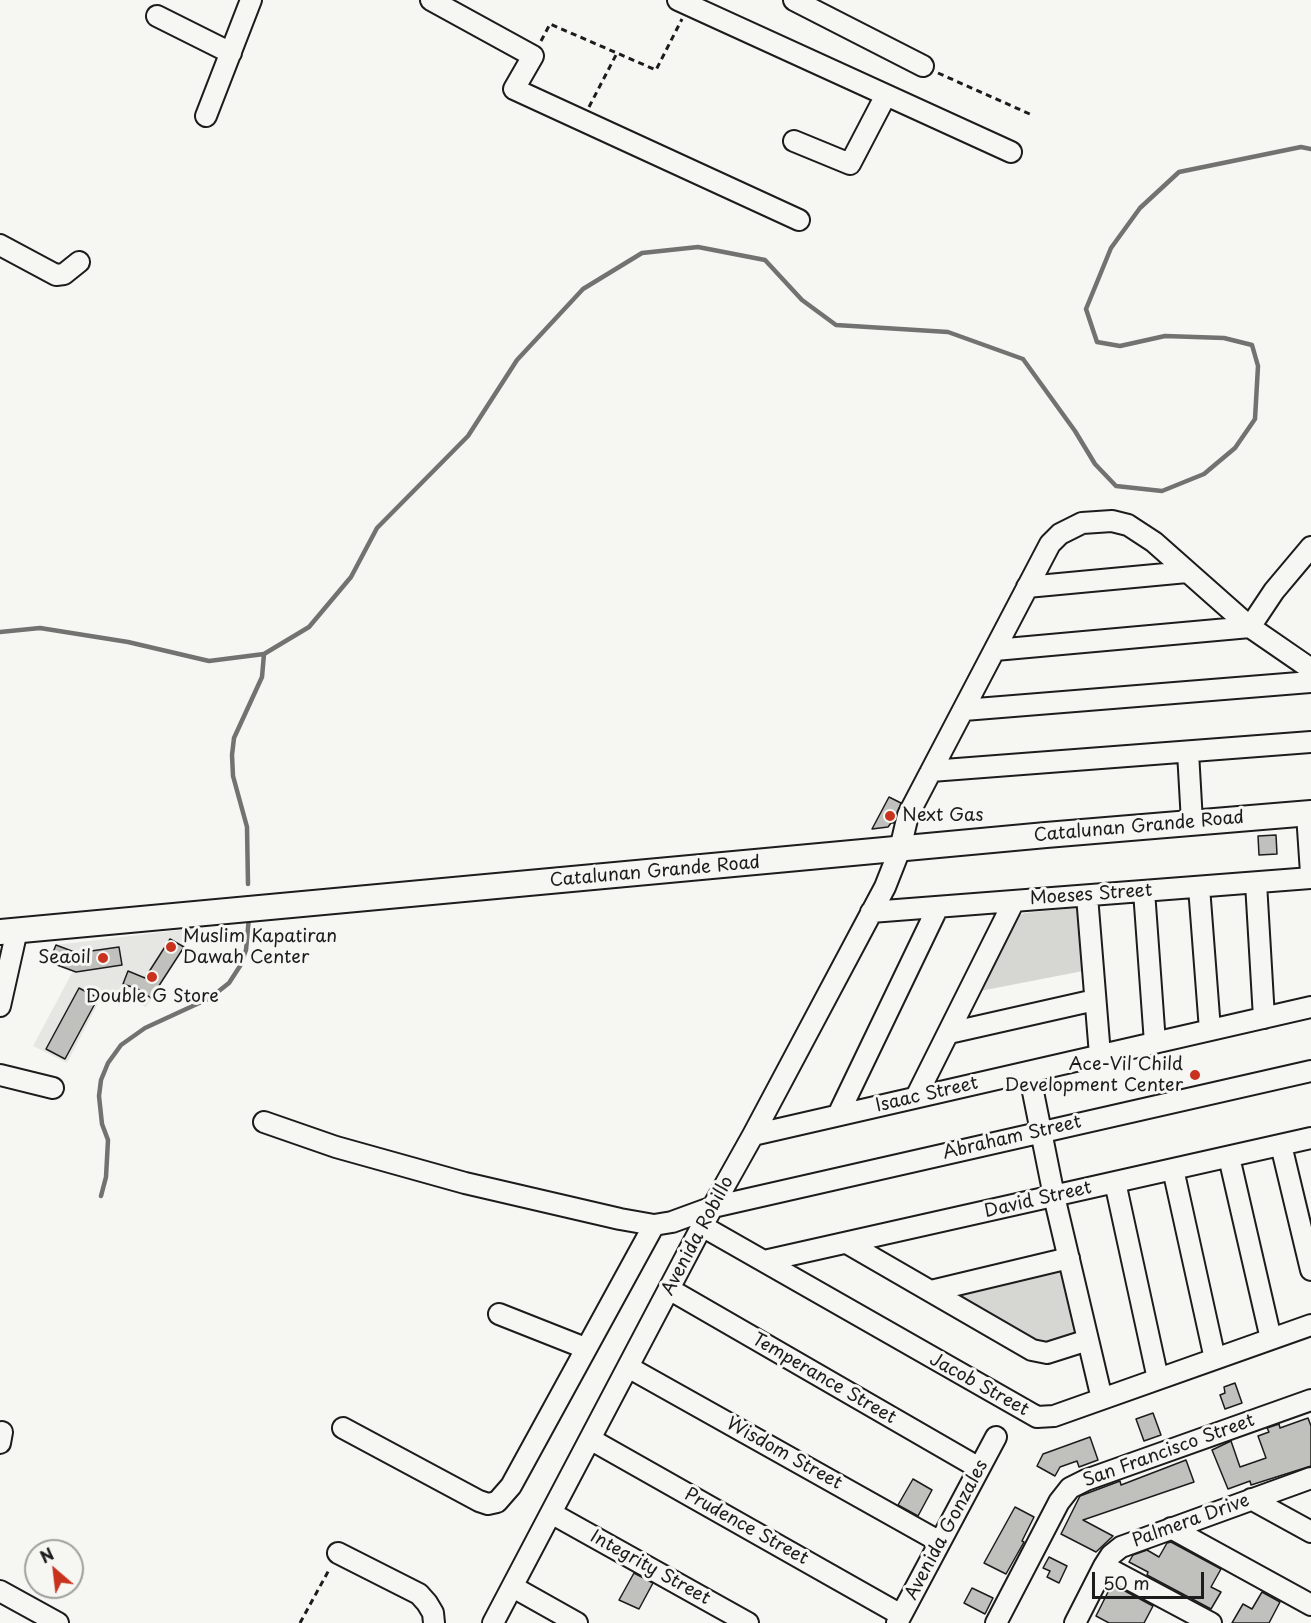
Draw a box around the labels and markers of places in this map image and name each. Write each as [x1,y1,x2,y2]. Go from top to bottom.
place label: Next Gas [902,805,983,827]
marker: Next Gas [883,809,897,823]
place label: Muslim Kapatiran Dawah Center [183,926,337,968]
marker: Muslim Kapatiran Dawah Center [164,940,178,954]
place label: Seaoil [38,947,91,969]
marker: Seaoil [96,951,110,965]
marker: Double G Store [145,970,159,984]
place label: Double G Store [85,986,219,1008]
place label: Ace-Vil Child Development Center [1004,1054,1183,1096]
marker: Ace-Vil Child Development Center [1188,1068,1202,1082]

